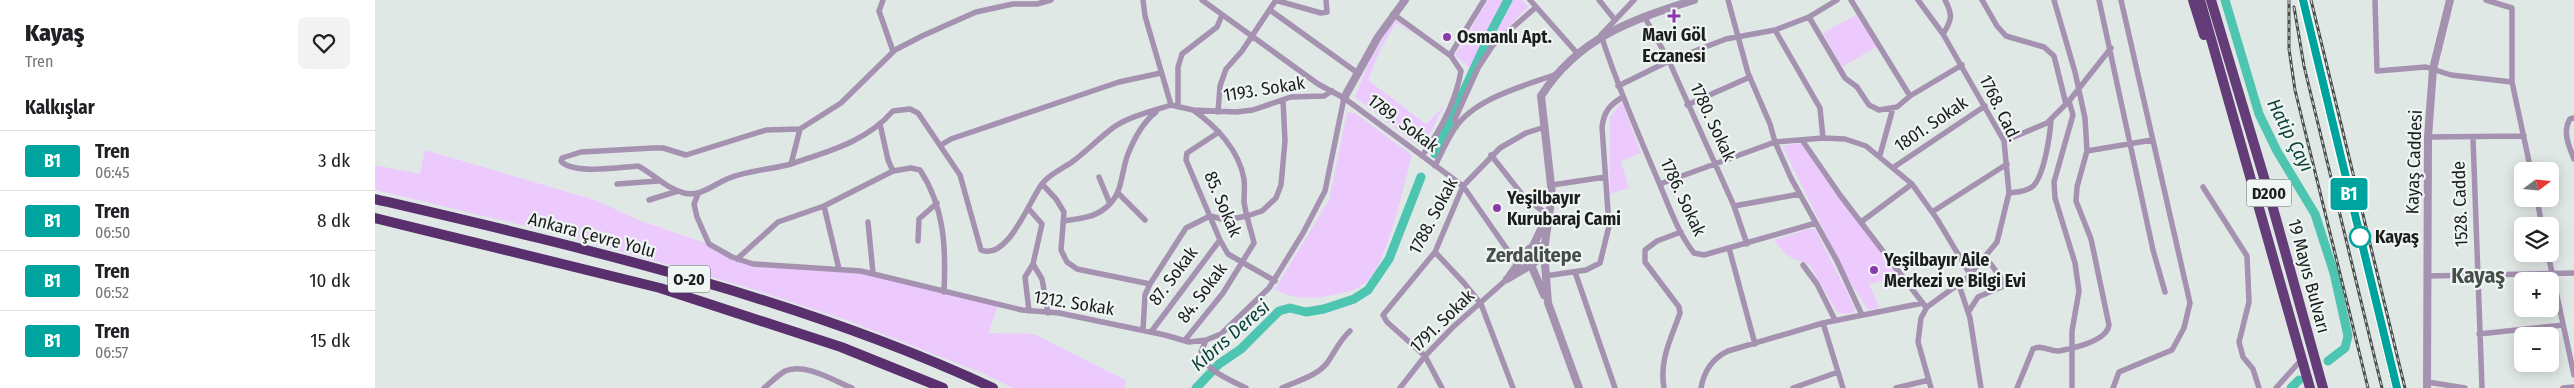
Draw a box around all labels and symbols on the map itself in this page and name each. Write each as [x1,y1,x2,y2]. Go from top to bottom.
marker: Mavi Göl Eczanesi [1668,10,1680,22]
place label: Mavi Göl Eczanesi [1642,24,1706,67]
place label: Osmanlı Apt. [1457,26,1552,48]
marker: Osmanlı Apt. [1441,31,1453,43]
street label: 1768. Cad. [1975,71,2026,145]
street label: 1193. Sokak [1222,72,1307,106]
street label: 1780. Sokak [1685,79,1741,165]
street label: 1789. Sokak [1363,89,1443,157]
street label: 1801. Sokak [1890,91,1972,157]
water label: Hatip Çayı [2262,95,2319,176]
street label: Kayaş Caddesi [2401,109,2427,215]
street label: 1786. Sokak [1655,154,1711,240]
street label: 1528. Cadde [2448,161,2472,247]
north arrow [2514,162,2559,208]
street label: 85. Sokak [1199,168,1247,241]
street label: 1788. Sokak [1404,173,1463,258]
line badge: B1 [2327,178,2371,210]
road number: D200 [2247,180,2291,207]
place label: Yeşilbayır Kurubaraj Cami [1506,187,1621,230]
marker: Yeşilbayır Kurubaraj Cami [1491,202,1503,214]
street label: Ankara Çevre Yolu [526,207,658,263]
street label: 19 Mayıs Bulvarı [2283,217,2335,335]
marker: Kayaş [2349,226,2371,248]
place label: Kayaş [2375,226,2419,248]
street label: 87. Sokak [1144,242,1203,310]
district label: Zerdalitepe [1486,243,1582,267]
place label: Yeşilbayır Aile Merkezi ve Bilgi Evi [1883,249,2026,292]
street label: 84. Sokak [1172,258,1232,327]
district label: Kayaş [2451,262,2505,289]
marker: Yeşilbayır Aile Merkezi ve Bilgi Evi [1868,264,1880,276]
road number: O-20 [668,266,710,292]
street label: 1791. Sokak [1405,284,1479,357]
street label: 1212. Sokak [1032,286,1116,320]
water label: Kıbrıs Deresi [1186,295,1275,376]

